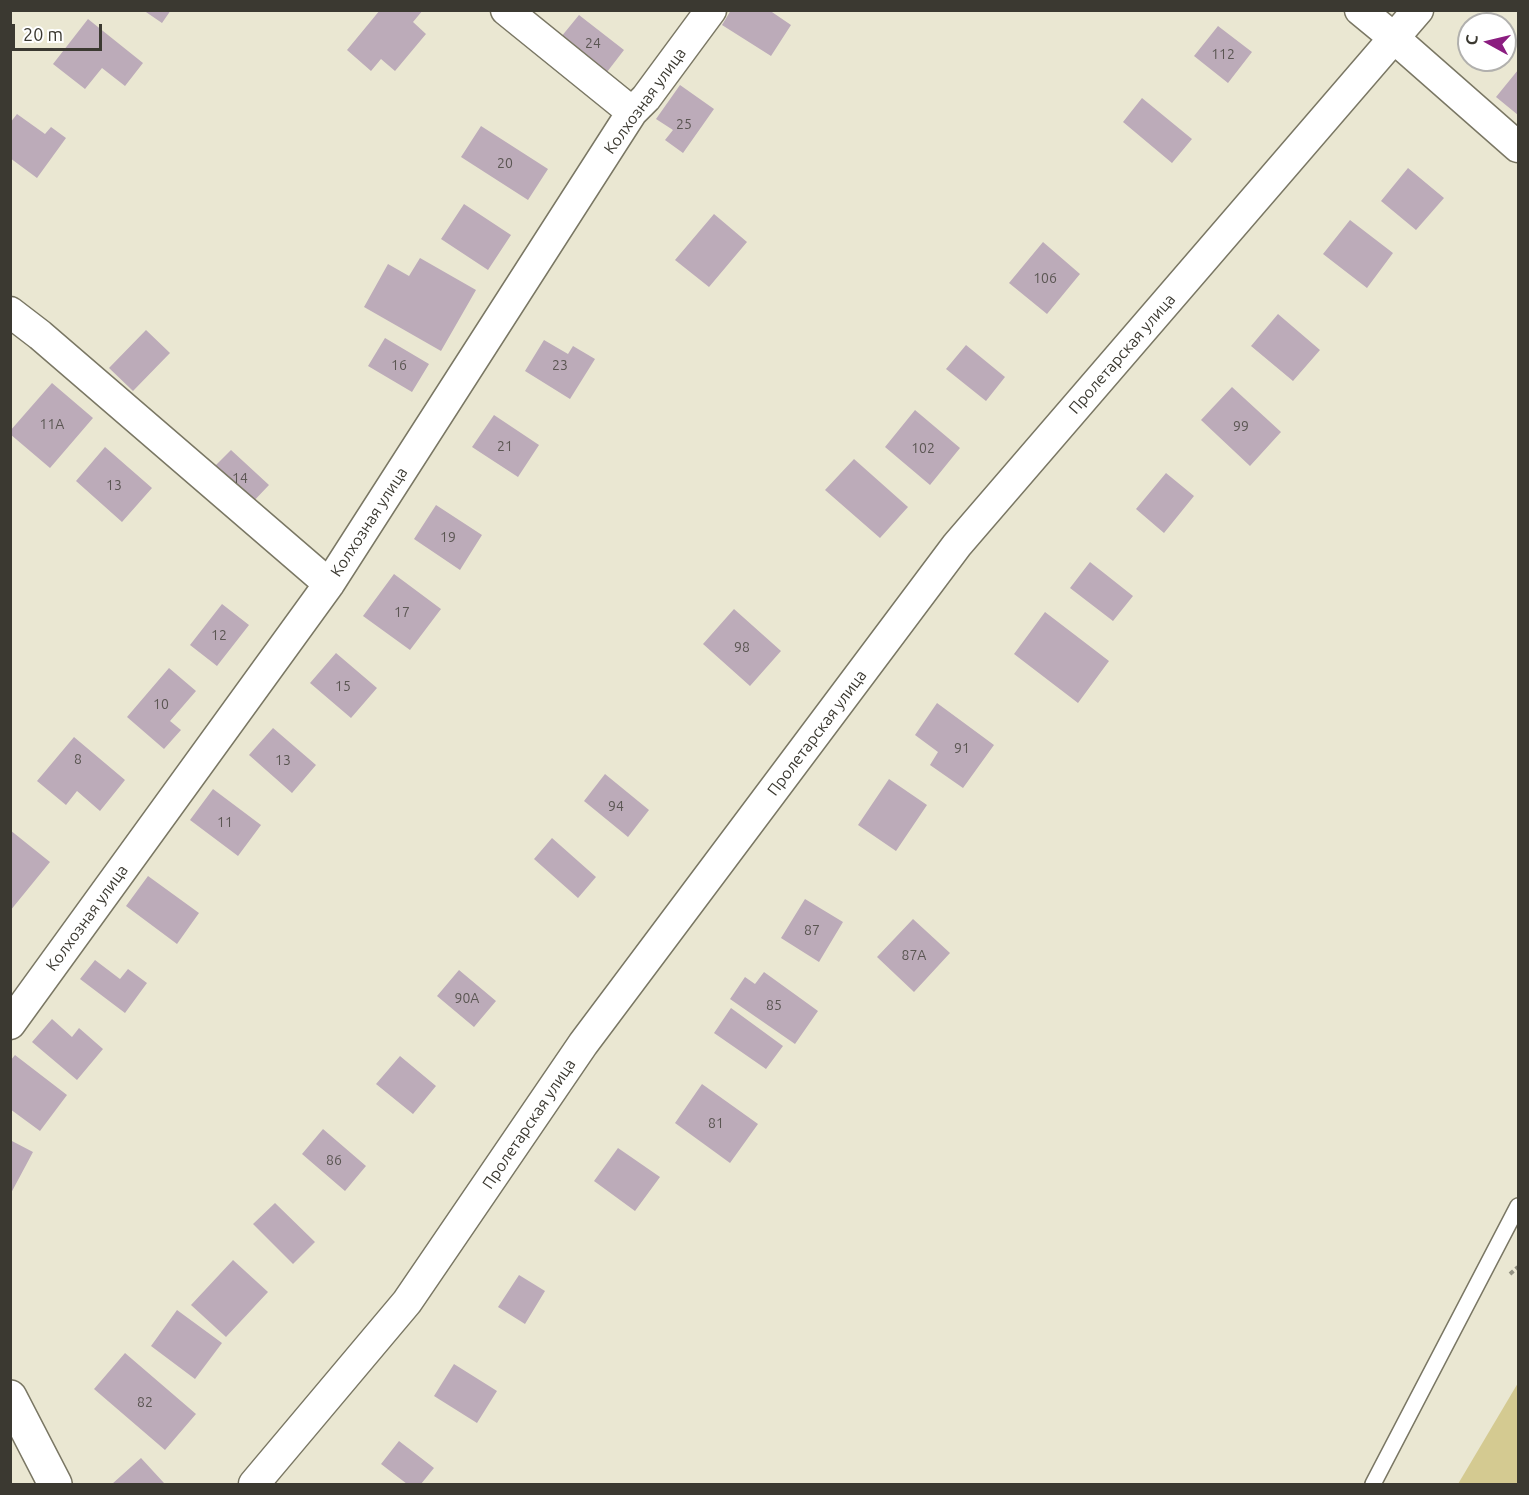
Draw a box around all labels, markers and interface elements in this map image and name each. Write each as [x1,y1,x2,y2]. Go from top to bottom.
scale bar [15,12,105,50]
north arrow [1457,12,1517,72]
text: 20 m [23,24,63,44]
text: С [1462,33,1481,46]
house number: 24 [585,35,601,51]
street label: Колхозная улица [600,44,690,158]
house number: 112 [1211,46,1235,62]
house number: 25 [676,116,692,132]
house number: 20 [497,155,513,171]
house number: 106 [1033,270,1057,286]
street label: Пролетарская улица [1065,290,1179,418]
house number: 16 [391,357,407,373]
house number: 23 [552,357,568,373]
house number: 11А [40,416,64,432]
house number: 99 [1233,418,1249,434]
house number: 21 [497,438,513,454]
house number: 102 [911,440,935,456]
street label: Колхозная улица [326,464,412,580]
house number: 14 [232,470,248,486]
house number: 13 [106,477,122,493]
house number: 19 [440,529,456,545]
house number: 17 [394,604,410,620]
house number: 12 [211,627,227,643]
house number: 98 [734,639,750,655]
street label: Пролетарская улица [763,666,871,800]
house number: 15 [335,678,351,694]
house number: 10 [153,696,169,712]
house number: 91 [954,740,970,756]
house number: 8 [74,751,82,767]
house number: 13 [275,752,291,768]
house number: 94 [608,798,624,814]
house number: 11 [217,814,233,830]
street label: Колхозная улица [42,861,132,975]
house number: 87 [804,922,820,938]
house number: 87А [902,947,926,963]
house number: 90А [455,990,479,1006]
house number: 85 [766,997,782,1013]
street label: Пролетарская улица [478,1055,580,1193]
house number: 81 [708,1115,724,1131]
house number: 86 [326,1152,342,1168]
house number: 82 [137,1394,153,1410]

